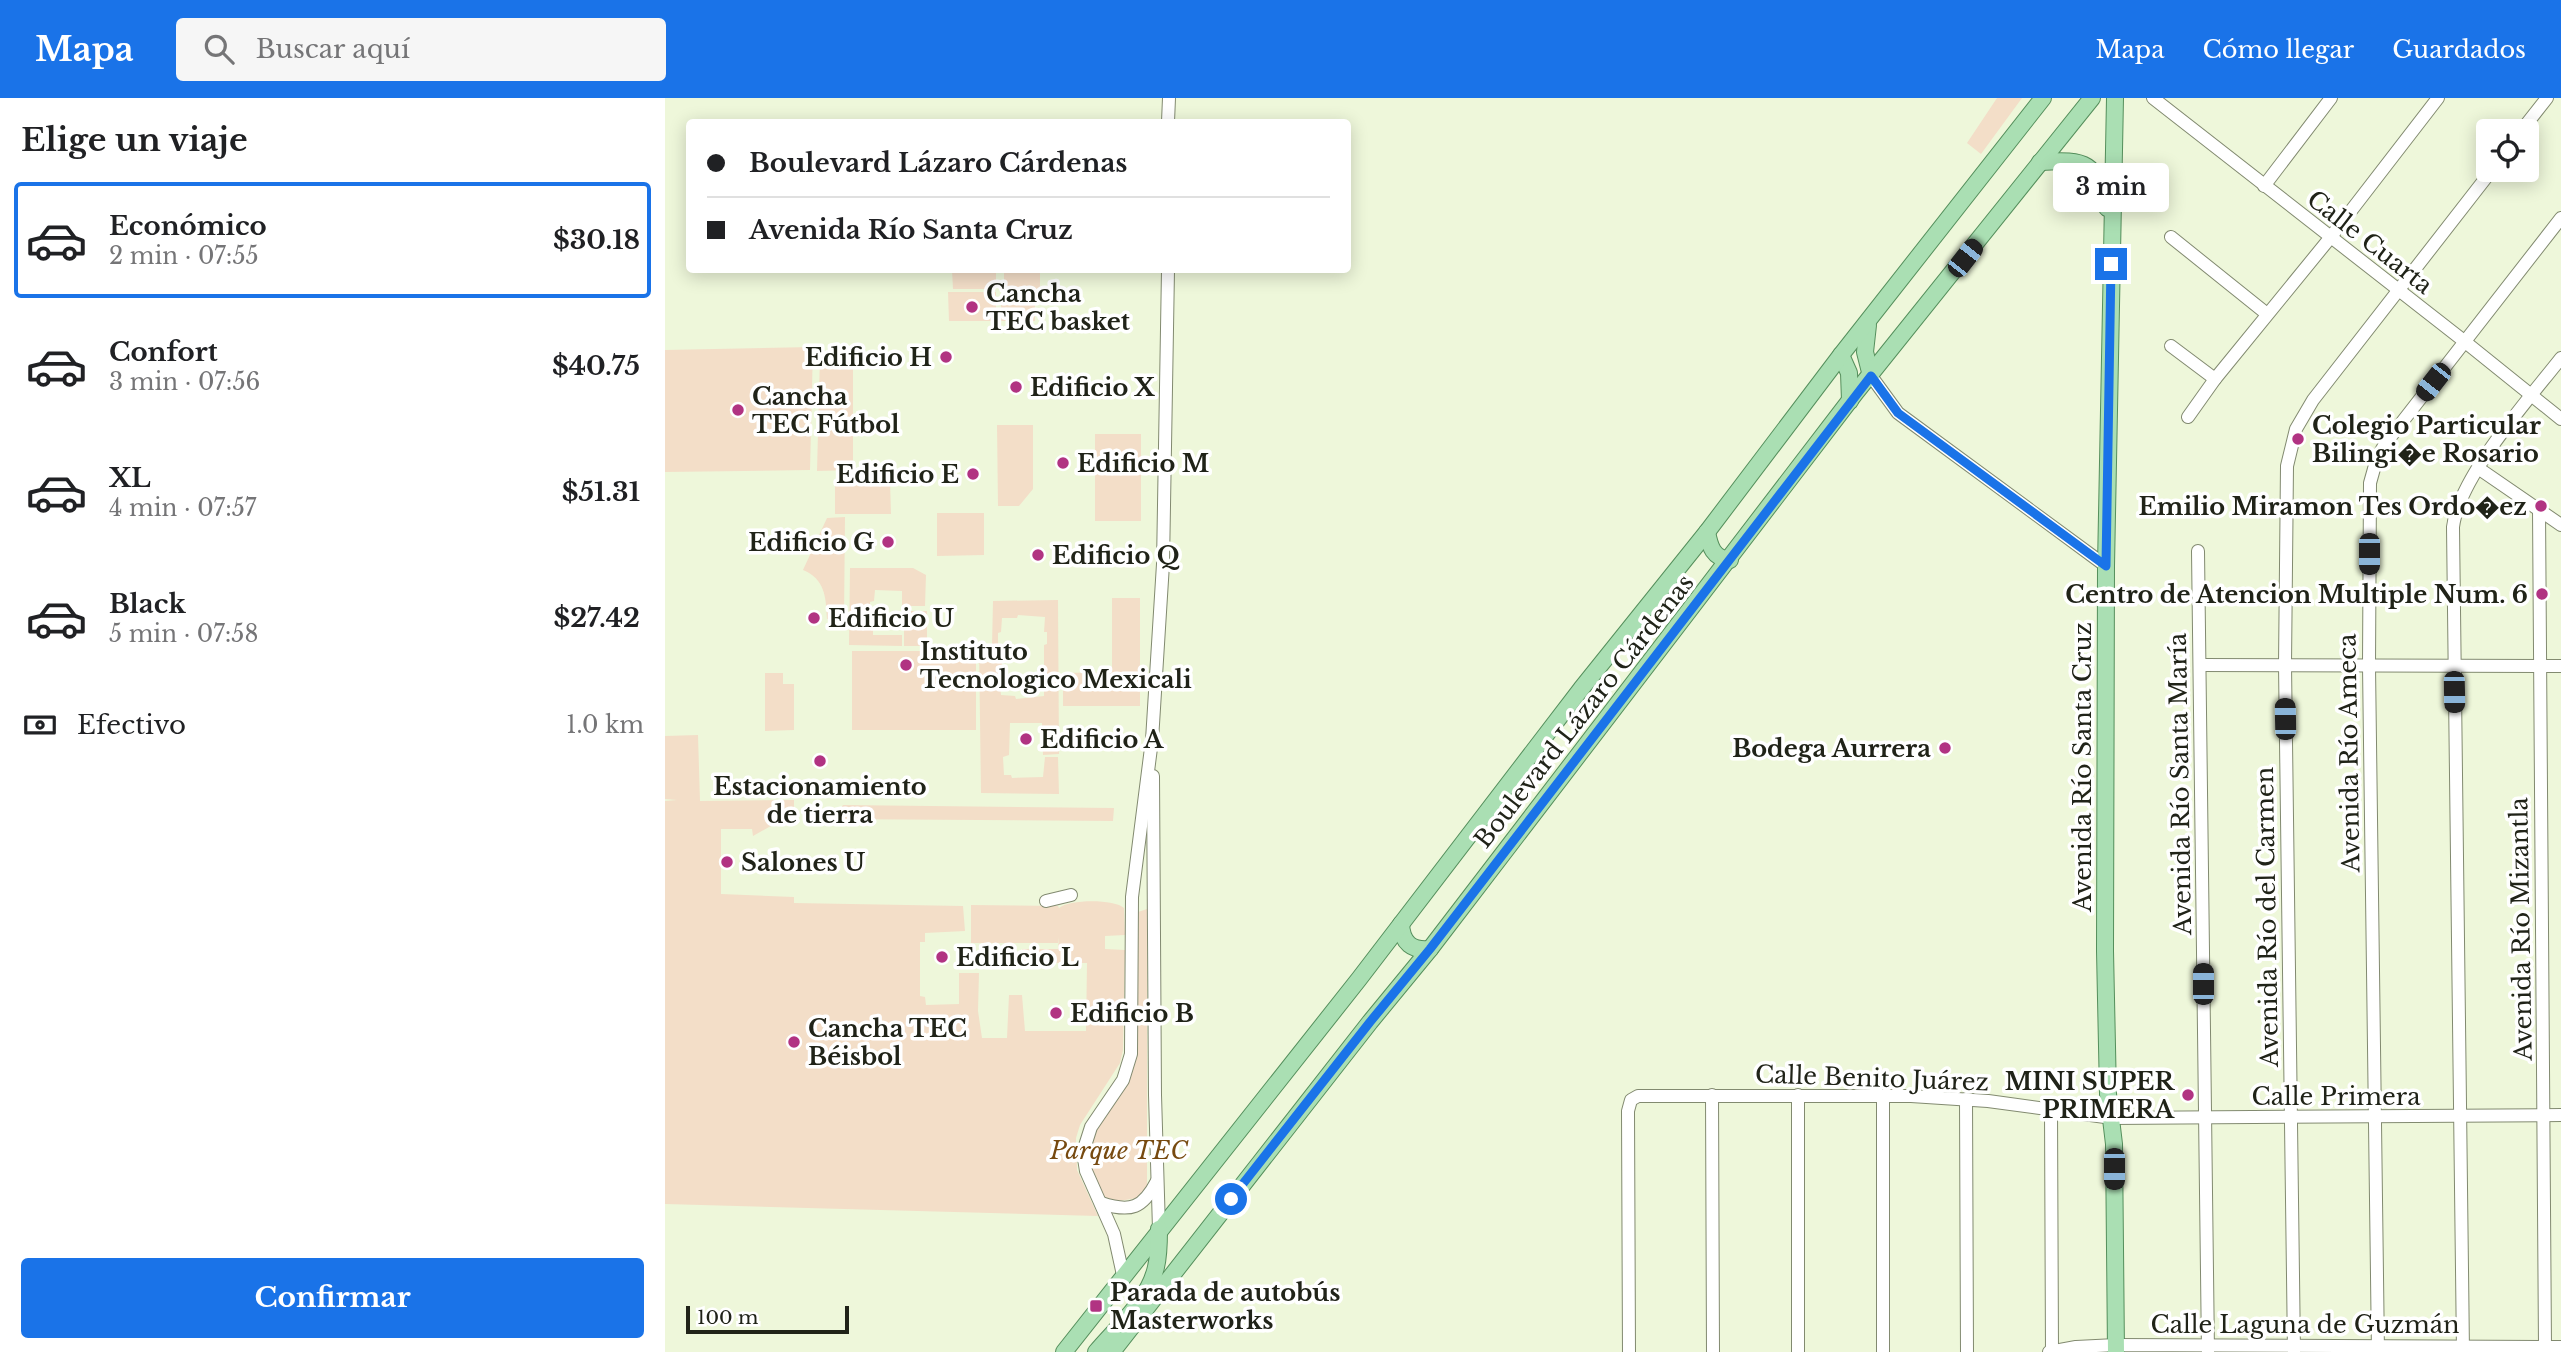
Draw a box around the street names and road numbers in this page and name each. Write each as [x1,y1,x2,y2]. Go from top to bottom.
street label: Calle Cuarta [2301,184,2439,300]
street label: Boulevard Lázaro Cárdenas [1468,568,1700,854]
street label: Avenida Río Santa Cruz [2068,622,2097,913]
street label: Avenida Río Santa María [2163,632,2197,936]
street label: Avenida Río Ameca [2332,633,2366,874]
street label: Avenida Río del Carmen [2250,767,2284,1068]
street label: Avenida Río Mizantla [2504,796,2538,1062]
street label: Calle Benito Juárez [1755,1059,1989,1097]
street label: Calle Primera [2251,1082,2421,1111]
street label: Calle Laguna de Guzmán [2150,1310,2460,1339]

